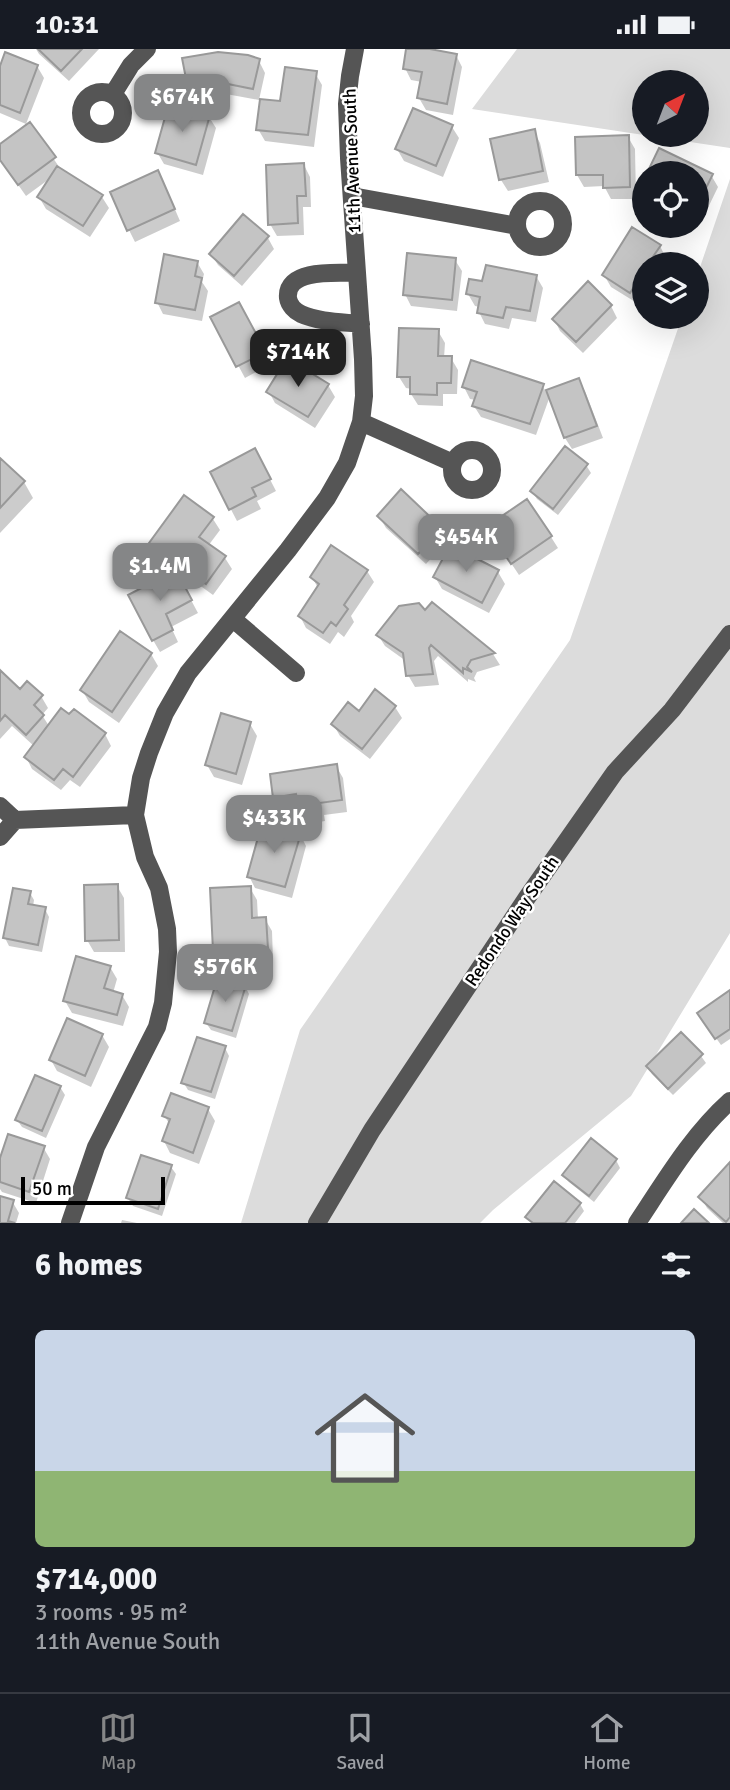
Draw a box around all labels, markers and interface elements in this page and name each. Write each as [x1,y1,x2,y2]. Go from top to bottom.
text: 10:31 [35,9,99,41]
north arrow [632,70,709,147]
map controls [632,70,709,329]
pin: $674K [133,74,231,134]
text: $674K [150,82,214,111]
street label: 11th Avenue South [338,88,366,234]
button: locate [632,161,709,238]
button: layers [632,252,709,329]
pin: $714K [249,329,347,389]
text: $714K [266,337,330,366]
pin: $454K [417,515,515,574]
text: $454K [434,522,498,551]
pin: $1.4M [111,543,209,603]
text: $1.4M [128,551,192,580]
pin: $433K [225,795,323,855]
text: $433K [242,803,306,832]
street label: Redondo Way South [460,852,564,990]
pin: $576K [176,944,274,1004]
text: $576K [193,952,257,981]
scale bar [21,1174,164,1206]
text: 50 m [32,1177,72,1201]
icon: filters [657,1246,695,1284]
text: 6 homes [35,1247,142,1284]
icon: home [302,1375,428,1501]
text: $714,000 [35,1561,157,1598]
text: 3 rooms · 95 m² [35,1598,188,1627]
text: 11th Avenue South [35,1627,220,1656]
tab: Map [99,1709,137,1775]
tab: Saved [336,1709,384,1775]
tab: Home [583,1709,631,1775]

